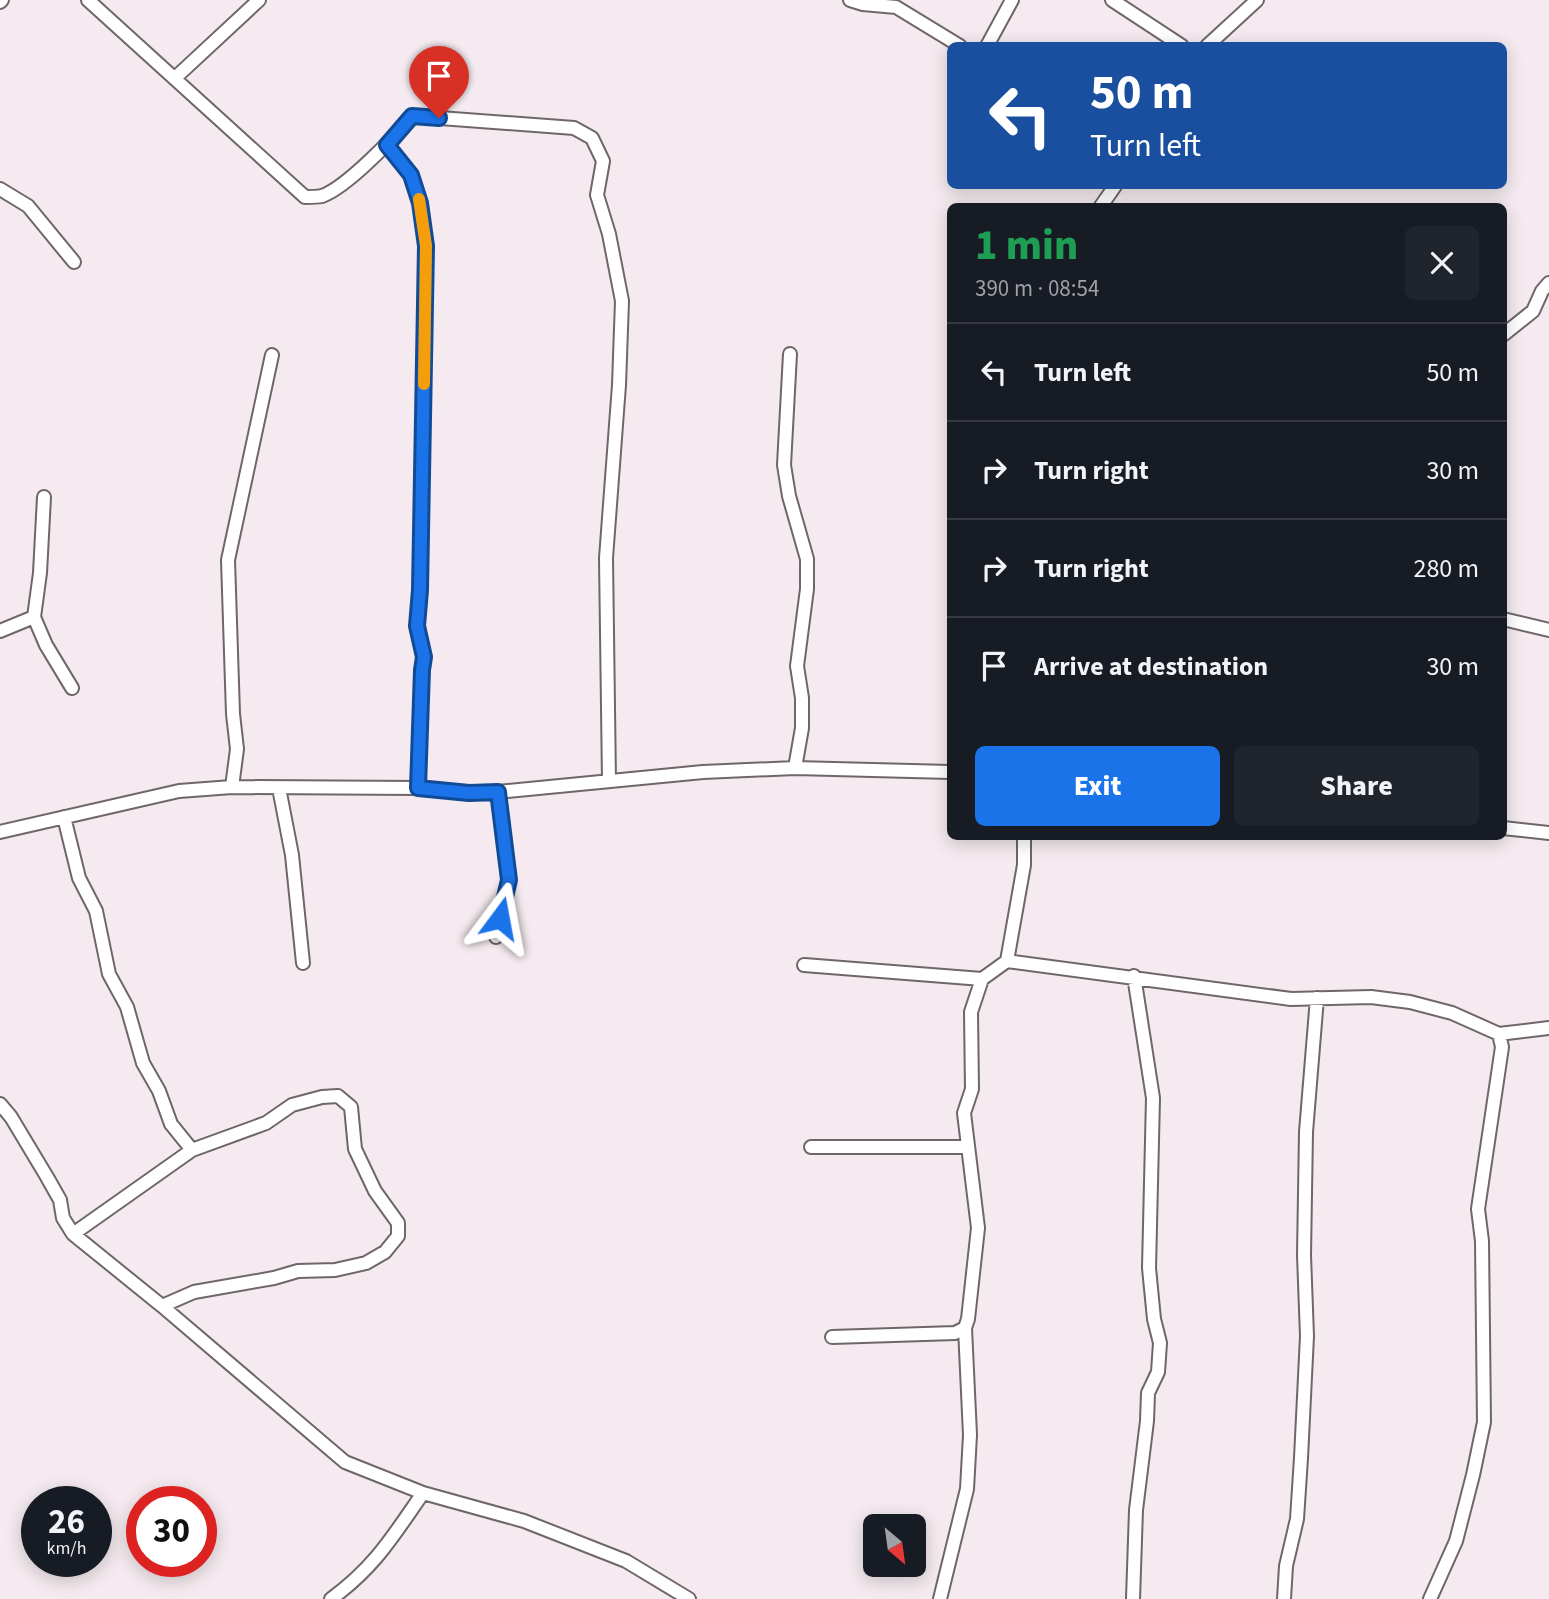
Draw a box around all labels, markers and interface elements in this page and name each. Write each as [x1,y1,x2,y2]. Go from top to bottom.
pin [409,46,469,118]
icon: arrive [420,57,458,95]
text: 50 m [1090,58,1194,128]
icon: left [975,70,1066,161]
text: Turn left [1090,123,1201,169]
text: 1 min [975,216,1078,276]
button: close [1405,226,1479,300]
text: 390 m · 08:54 [975,272,1099,305]
icon: left [975,353,1013,391]
text: Turn left [1034,354,1131,391]
text: 50 m [1426,354,1479,391]
icon: right [975,451,1013,489]
text: Turn right [1034,452,1149,489]
text: 30 m [1426,452,1479,489]
icon: right [975,549,1013,587]
text: Turn right [1034,550,1149,587]
text: 280 m [1413,550,1479,587]
icon: arrive [975,647,1013,685]
text: Arrive at destination [1034,648,1268,685]
text: 30 m [1426,648,1479,685]
button: Exit [975,746,1220,826]
button: Share [1234,746,1479,826]
position arrow [463,881,537,955]
speed limit sign: 30 [126,1486,217,1577]
text: 26 [48,1497,85,1547]
north arrow [863,1514,926,1577]
map controls [863,1514,926,1577]
text: km/h [47,1536,86,1561]

